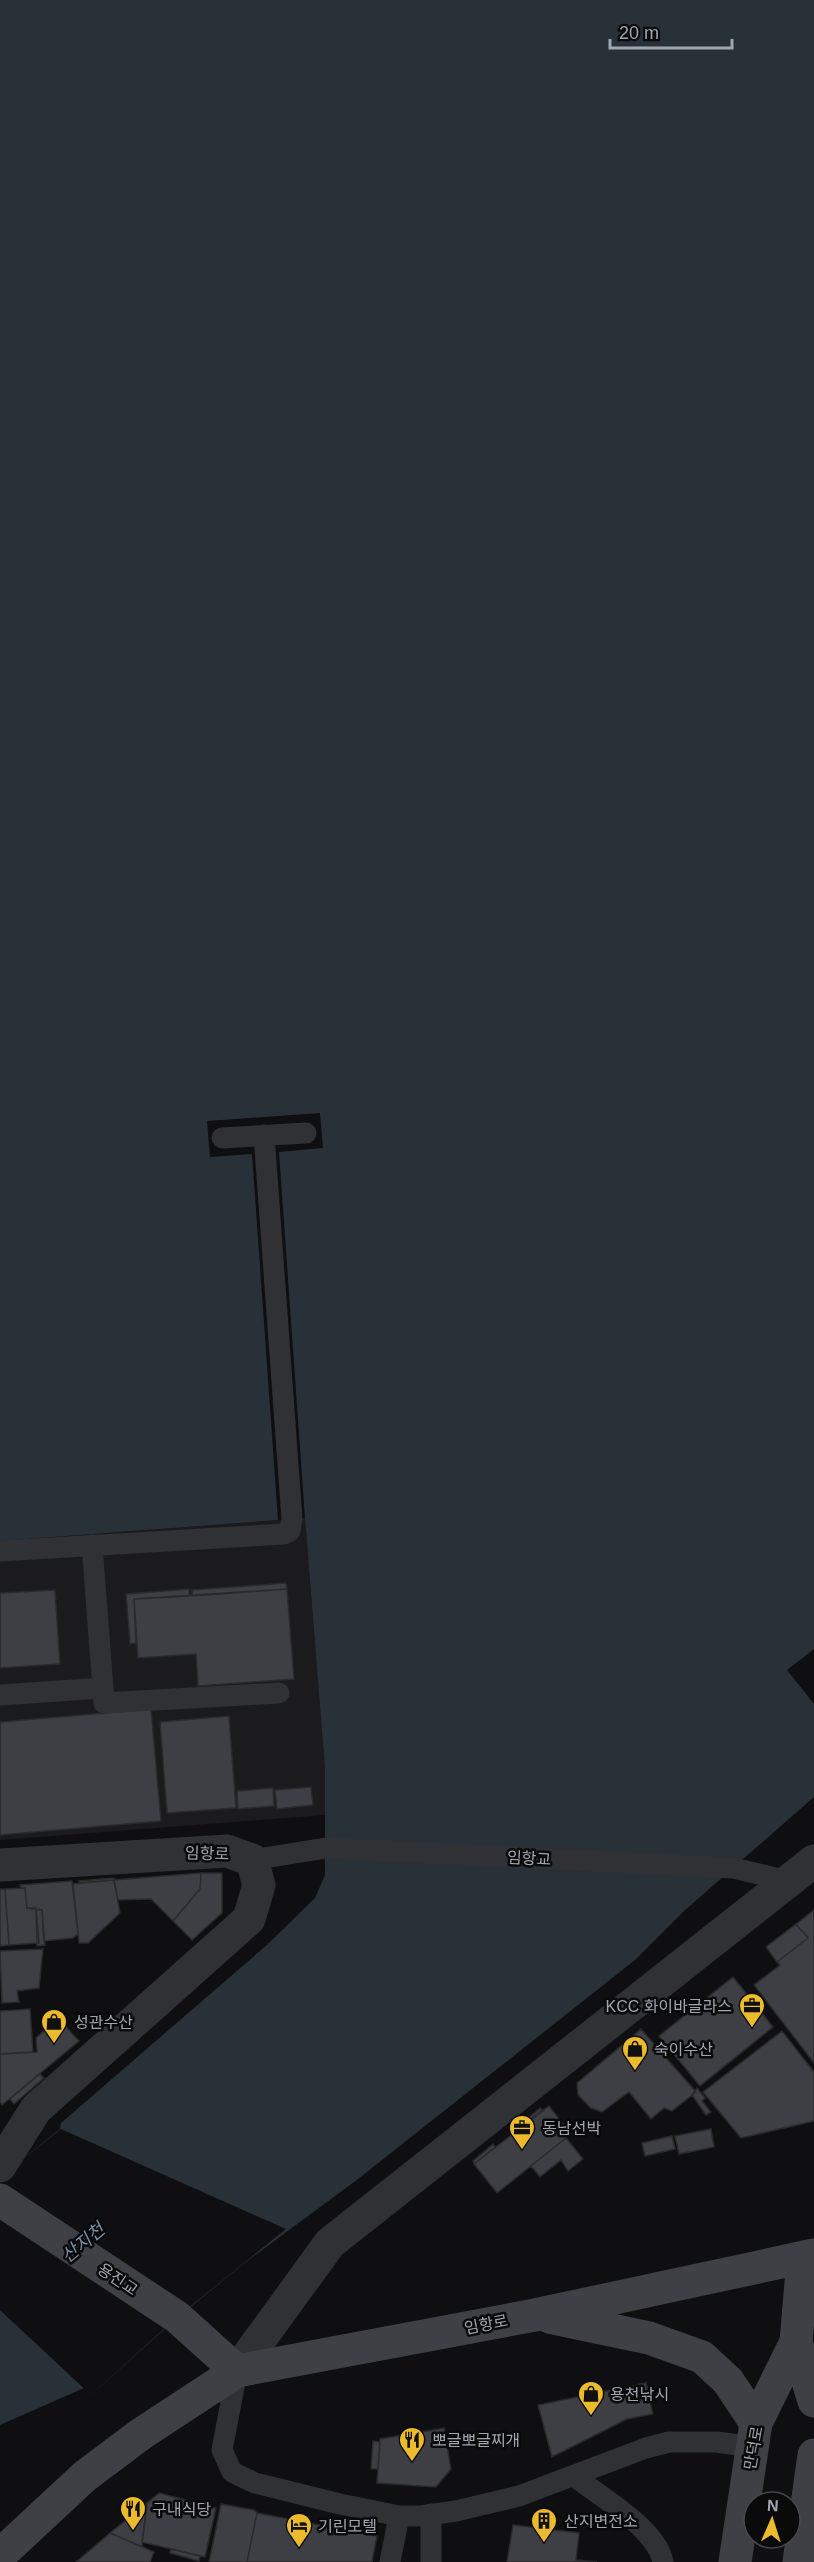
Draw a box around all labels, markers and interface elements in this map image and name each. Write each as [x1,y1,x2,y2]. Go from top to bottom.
scale bar [610,12,732,50]
text: 20 m [619,23,659,43]
street label: 임항로 [185,1844,230,1863]
street label: 임항교 [506,1849,551,1868]
office icon: KCC 화이바글라스 [737,1991,767,2029]
place label: KCC 화이바글라스 [605,1998,732,2015]
shop icon: 성관수산 [39,2007,69,2045]
place label: 성관수산 [74,2014,133,2031]
shop icon: 숙이수산 [620,2034,650,2072]
place label: 숙이수산 [654,2041,713,2058]
office icon: 동남선박 [507,2113,537,2151]
place label: 동남선박 [542,2120,601,2137]
water label: 산지천 [58,2218,110,2267]
street label: 용진교 [95,2260,141,2299]
street label: 임항로 [463,2312,510,2337]
shop icon: 용천낚시 [576,2379,606,2417]
place label: 용천낚시 [610,2386,669,2403]
restaurant icon: 뽀글뽀글찌개 [397,2425,427,2463]
street label: 만덕로 [741,2425,766,2471]
place label: 뽀글뽀글찌개 [432,2432,520,2449]
north arrow [742,2490,802,2550]
restaurant icon: 구내식당 [118,2494,148,2532]
text: N [767,2497,779,2514]
place label: 구내식당 [152,2501,211,2518]
building icon: 산지변전소 [529,2506,559,2544]
hotel icon: 기린모텔 [284,2511,314,2549]
place label: 산지변전소 [564,2513,638,2530]
place label: 기린모텔 [318,2518,377,2535]

